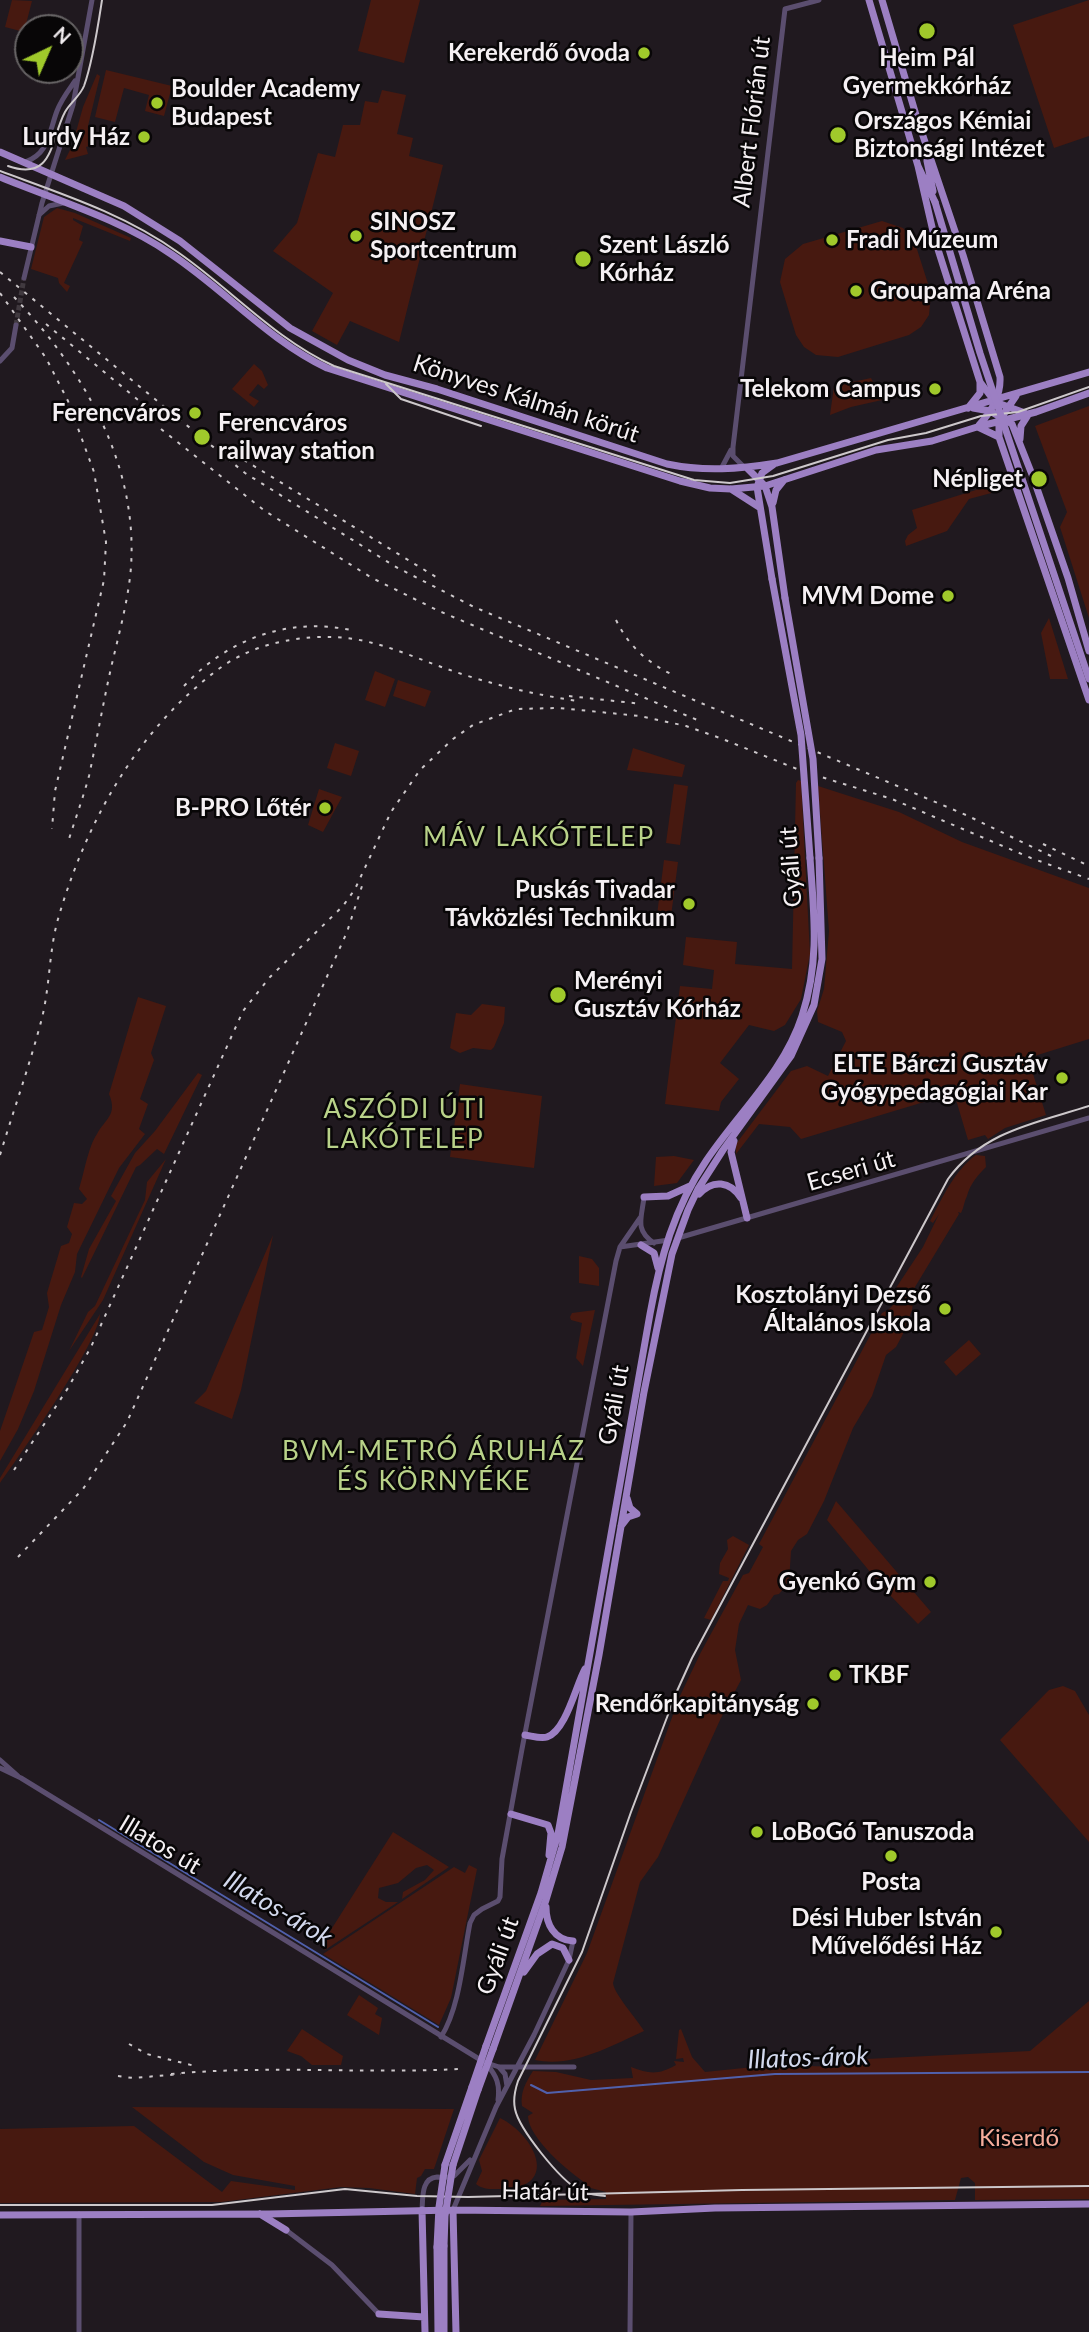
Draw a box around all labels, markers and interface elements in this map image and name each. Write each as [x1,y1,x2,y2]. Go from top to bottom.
north arrow [14,14,84,84]
marker: Heim Pál Gyermekkórház [917,21,937,41]
text: N [49,22,76,48]
street label: Albert Flórián út [727,35,777,209]
place label: Kerekerdő óvoda [448,39,630,67]
place label: Heim Pál Gyermekkórház [843,44,1011,100]
marker: Kerekerdő óvoda [636,45,652,61]
place label: Boulder Academy Budapest [171,75,360,131]
marker: Boulder Academy Budapest [149,95,165,111]
place label: Országos Kémiai Biztonsági Intézet [854,107,1045,163]
place label: Lurdy Ház [22,123,130,151]
marker: Országos Kémiai Biztonsági Intézet [828,125,848,145]
marker: Lurdy Ház [136,129,152,145]
place label: SINOSZ Sportcentrum [370,208,517,264]
place label: Fradi Múzeum [846,226,998,254]
marker: SINOSZ Sportcentrum [348,228,364,244]
place label: Szent László Kórház [599,231,730,287]
marker: Fradi Múzeum [824,232,840,248]
marker: Szent László Kórház [573,249,593,269]
place label: Groupama Aréna [870,277,1051,305]
marker: Groupama Aréna [848,283,864,299]
street label: Könyves Kálmán körút [409,349,643,449]
place label: Telekom Campus [740,375,921,403]
marker: Telekom Campus [927,381,943,397]
place label: Ferencváros [52,399,181,427]
marker: Ferencváros [187,405,203,421]
place label: Ferencváros railway station [218,409,375,465]
marker: Ferencváros railway station [192,427,212,447]
place label: Népliget [932,465,1023,493]
marker: Népliget [1029,469,1049,489]
place label: MVM Dome [801,582,934,610]
marker: MVM Dome [940,588,956,604]
place label: B-PRO Lőtér [175,794,311,822]
marker: B-PRO Lőtér [317,800,333,816]
district label: MÁV LAKÓTELEP [425,822,653,854]
street label: Gyáli út [774,826,808,908]
place label: Puskás Tivadar Távközlési Technikum [445,876,675,932]
marker: Puskás Tivadar Távközlési Technikum [681,896,697,912]
place label: Merényi Gusztáv Kórház [574,967,741,1023]
marker: Merényi Gusztáv Kórház [548,985,568,1005]
place label: ELTE Bárczi Gusztáv Gyógypedagógiai Kar [821,1050,1048,1106]
marker: ELTE Bárczi Gusztáv Gyógypedagógiai Kar [1054,1070,1070,1086]
district label: ASZÓDI ÚTI LAKÓTELEP [325,1094,485,1156]
street label: Ecseri út [804,1145,898,1197]
place label: Kosztolányi Dezső Általános Iskola [735,1281,931,1337]
marker: Kosztolányi Dezső Általános Iskola [937,1301,953,1317]
street label: Gyáli út [593,1363,635,1447]
district label: BVM-METRÓ ÁRUHÁZ ÉS KÖRNYÉKE [284,1436,584,1498]
place label: Gyenkó Gym [779,1568,916,1596]
marker: Gyenkó Gym [922,1574,938,1590]
place label: TKBF [849,1661,909,1689]
marker: TKBF [827,1667,843,1683]
place label: Rendőrkapitányság [595,1690,799,1718]
marker: Rendőrkapitányság [805,1696,821,1712]
street label: Illatos út [114,1809,206,1881]
place label: LoBoGó Tanuszoda [771,1818,974,1846]
marker: LoBoGó Tanuszoda [749,1824,765,1840]
marker: Posta [883,1848,899,1864]
water label: Illatos-árok [218,1864,338,1954]
place label: Posta [861,1868,921,1896]
place label: Dési Huber István Művelődési Ház [791,1904,982,1960]
street label: Gyáli út [471,1913,525,1999]
marker: Dési Huber István Művelődési Ház [988,1924,1004,1940]
water label: Illatos-árok [747,2040,869,2076]
park label: Kiserdő [979,2124,1059,2152]
street label: Határ út [501,2177,589,2207]

